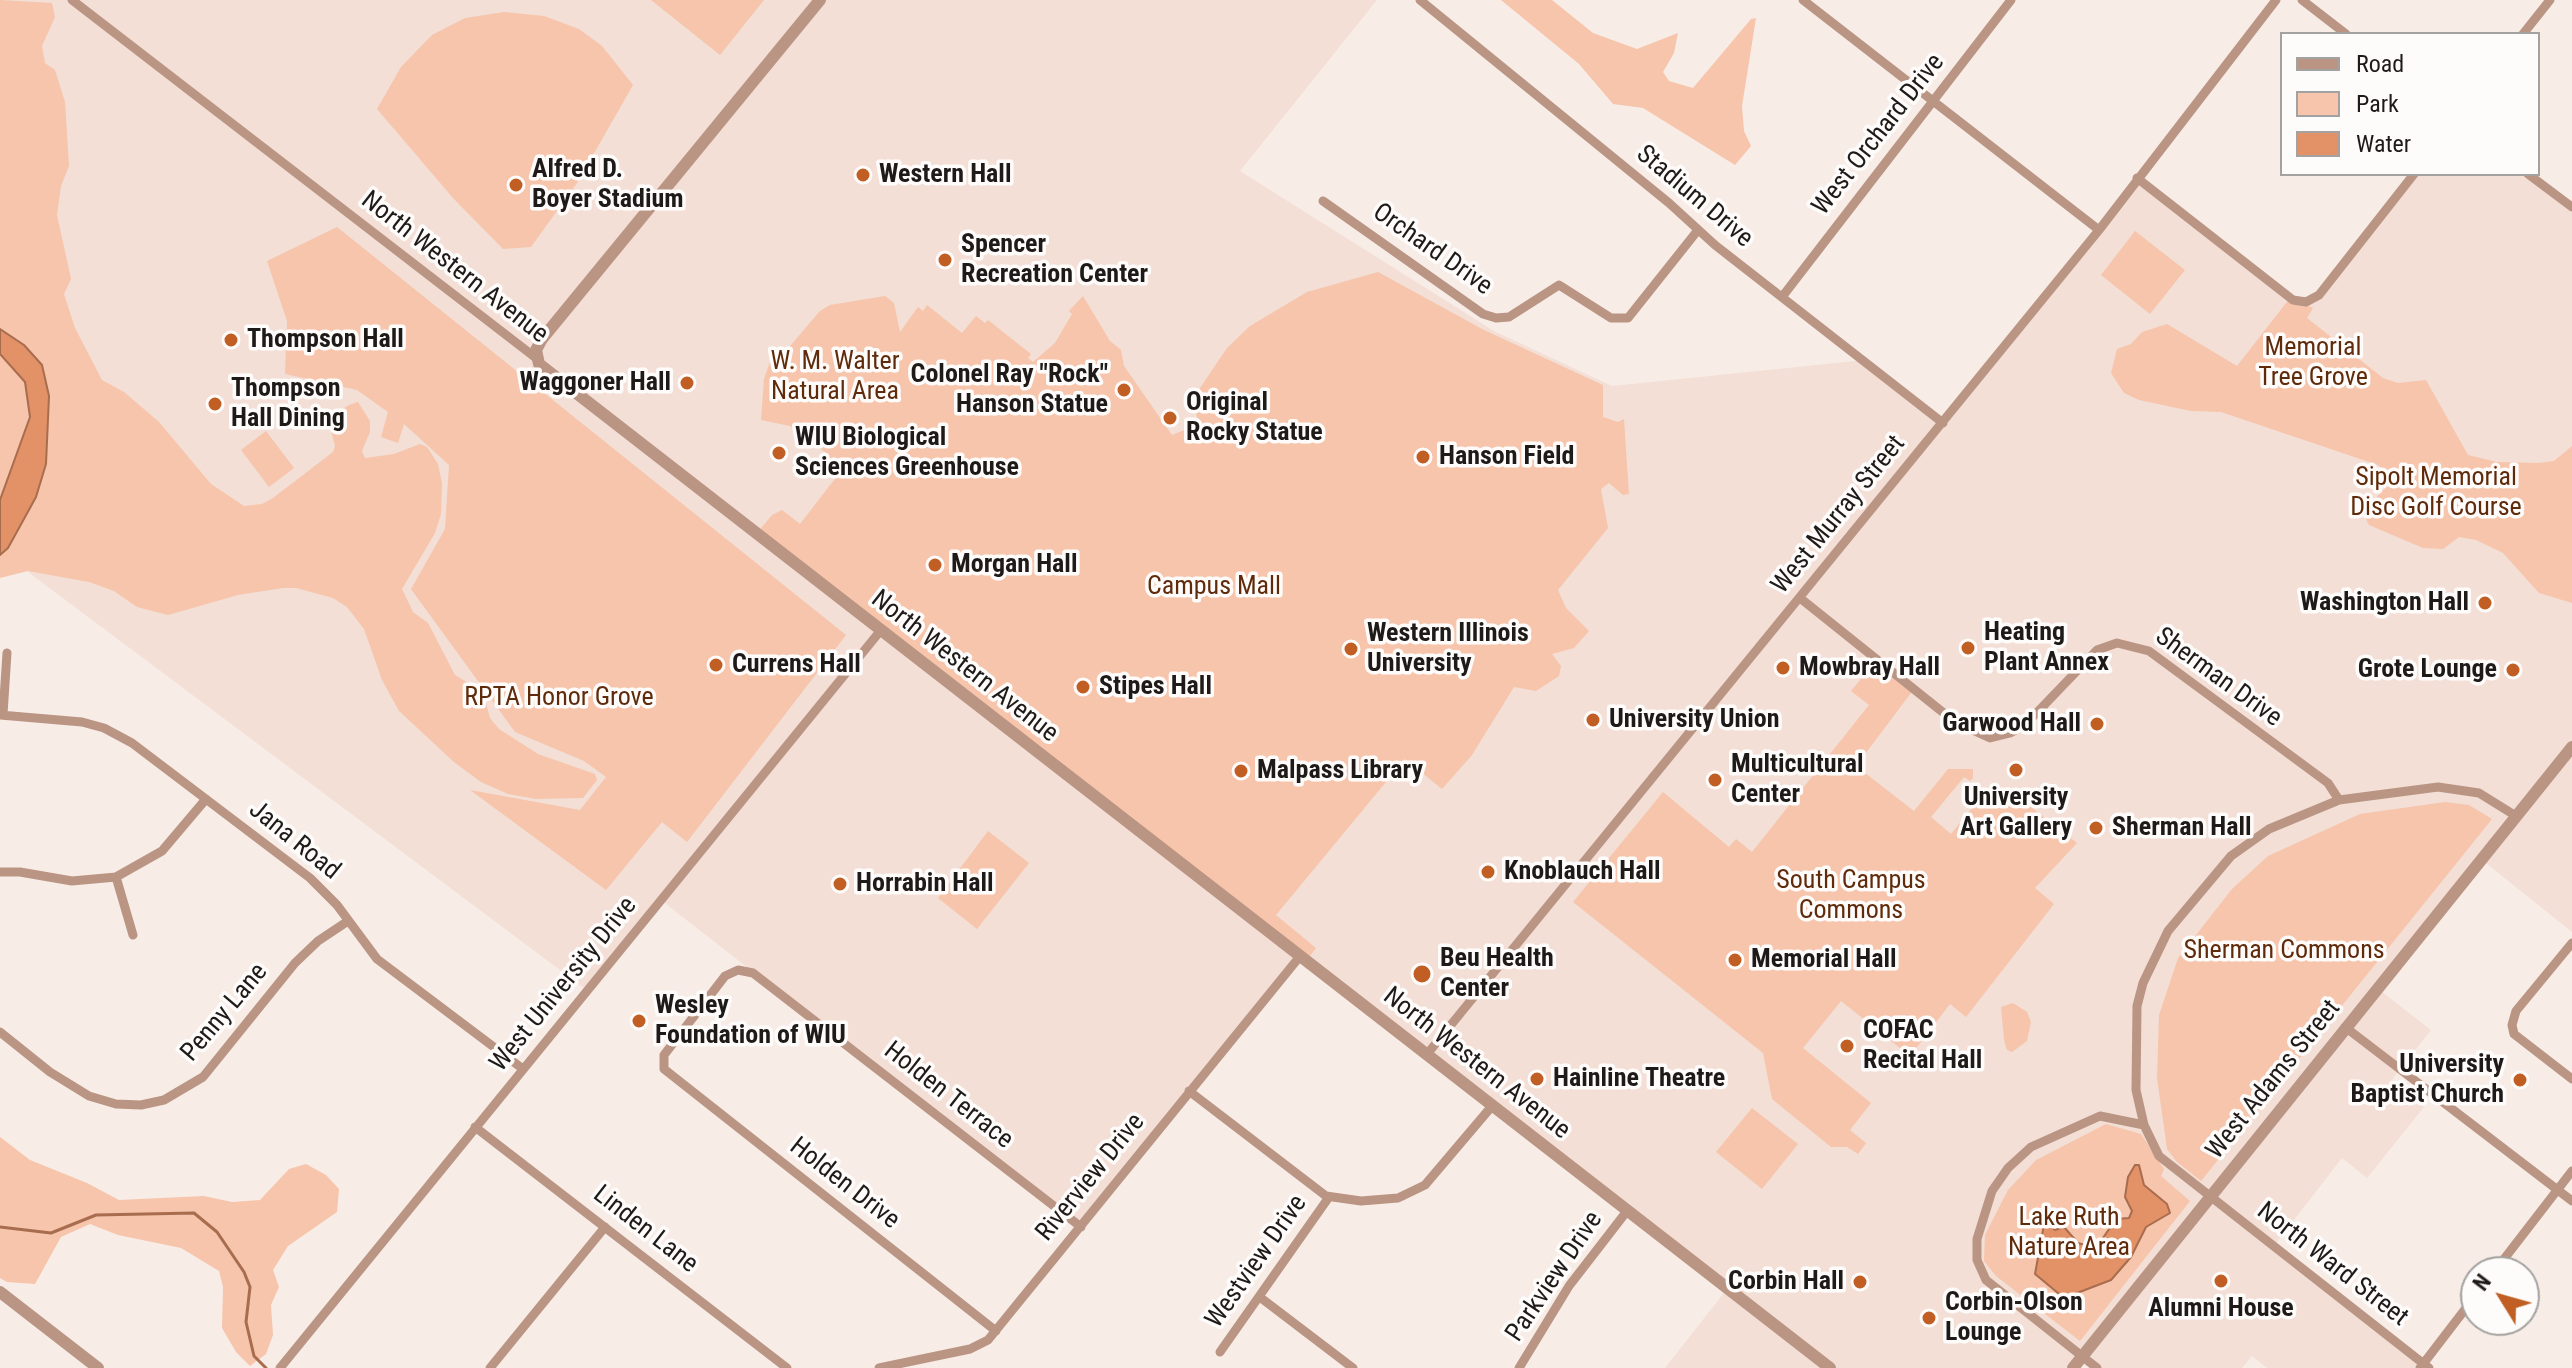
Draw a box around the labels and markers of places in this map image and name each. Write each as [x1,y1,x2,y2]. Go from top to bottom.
place label: Alfred D. Boyer Stadium [532,154,684,216]
place label: Western Hall [879,159,1011,191]
marker: Western Hall [854,166,872,184]
marker: Alfred D. Boyer Stadium [507,176,525,194]
place label: Spencer Recreation Center [961,229,1148,290]
marker: Spencer Recreation Center [936,251,954,269]
place label: Thompson Hall [247,324,404,356]
marker: Thompson Hall [222,331,240,349]
place label: Colonel Ray "Rock" Hanson Statue [911,359,1108,420]
place label: Waggoner Hall [519,367,671,399]
place label: Thompson Hall Dining [231,373,345,434]
marker: Waggoner Hall [678,374,696,392]
marker: Colonel Ray "Rock" Hanson Statue [1115,381,1133,399]
place label: Original Rocky Statue [1186,387,1323,448]
marker: Thompson Hall Dining [206,395,224,413]
marker: Original Rocky Statue [1161,409,1179,427]
place label: WIU Biological Sciences Greenhouse [795,422,1019,484]
place label: Hanson Field [1439,441,1574,473]
marker: WIU Biological Sciences Greenhouse [770,444,788,462]
marker: Hanson Field [1414,448,1432,466]
place label: Morgan Hall [951,549,1077,581]
marker: Morgan Hall [926,556,944,574]
place label: Washington Hall [2300,587,2469,619]
marker: Washington Hall [2476,594,2494,612]
place label: Heating Plant Annex [1984,617,2109,678]
place label: Western Illinois University [1367,618,1529,680]
marker: Heating Plant Annex [1959,639,1977,657]
marker: Western Illinois University [1342,640,1360,658]
place label: Currens Hall [732,649,861,681]
place label: Mowbray Hall [1799,652,1940,684]
place label: Grote Lounge [2358,654,2497,686]
marker: Currens Hall [707,656,725,674]
marker: Mowbray Hall [1774,659,1792,677]
marker: Grote Lounge [2504,661,2522,679]
place label: Stipes Hall [1099,671,1212,703]
marker: Stipes Hall [1074,678,1092,696]
place label: University Union [1609,704,1780,736]
place label: Garwood Hall [1942,708,2081,740]
marker: University Union [1584,711,1602,729]
marker: Garwood Hall [2088,715,2106,733]
place label: Multicultural Center [1731,749,1864,810]
place label: Malpass Library [1257,755,1423,787]
marker: University Art Gallery [2007,761,2025,779]
marker: Malpass Library [1232,762,1250,780]
marker: Multicultural Center [1706,771,1724,789]
place label: University Art Gallery [1960,782,2072,844]
place label: Sherman Hall [2112,812,2252,844]
marker: Sherman Hall [2087,819,2105,837]
place label: Knoblauch Hall [1504,856,1661,888]
marker: Knoblauch Hall [1479,863,1497,881]
place label: Horrabin Hall [856,868,993,900]
marker: Horrabin Hall [831,875,849,893]
place label: Beu Health Center [1440,943,1554,1004]
place label: Memorial Hall [1751,944,1897,976]
marker: Memorial Hall [1726,951,1744,969]
marker: Beu Health Center [1411,963,1433,985]
place label: Wesley Foundation of WIU [655,990,846,1052]
marker: Wesley Foundation of WIU [630,1012,648,1030]
place label: COFAC Recital Hall [1863,1015,1982,1076]
marker: COFAC Recital Hall [1838,1037,1856,1055]
place label: University Baptist Church [2350,1049,2504,1110]
place label: Hainline Theatre [1553,1063,1725,1095]
marker: Hainline Theatre [1528,1070,1546,1088]
marker: University Baptist Church [2511,1071,2529,1089]
place label: Corbin Hall [1728,1266,1844,1298]
marker: Alumni House [2212,1272,2230,1290]
marker: Corbin Hall [1851,1273,1869,1291]
place label: Corbin-Olson Lounge [1945,1287,2083,1348]
place label: Alumni House [2148,1293,2294,1325]
marker: Corbin-Olson Lounge [1920,1309,1938,1327]

